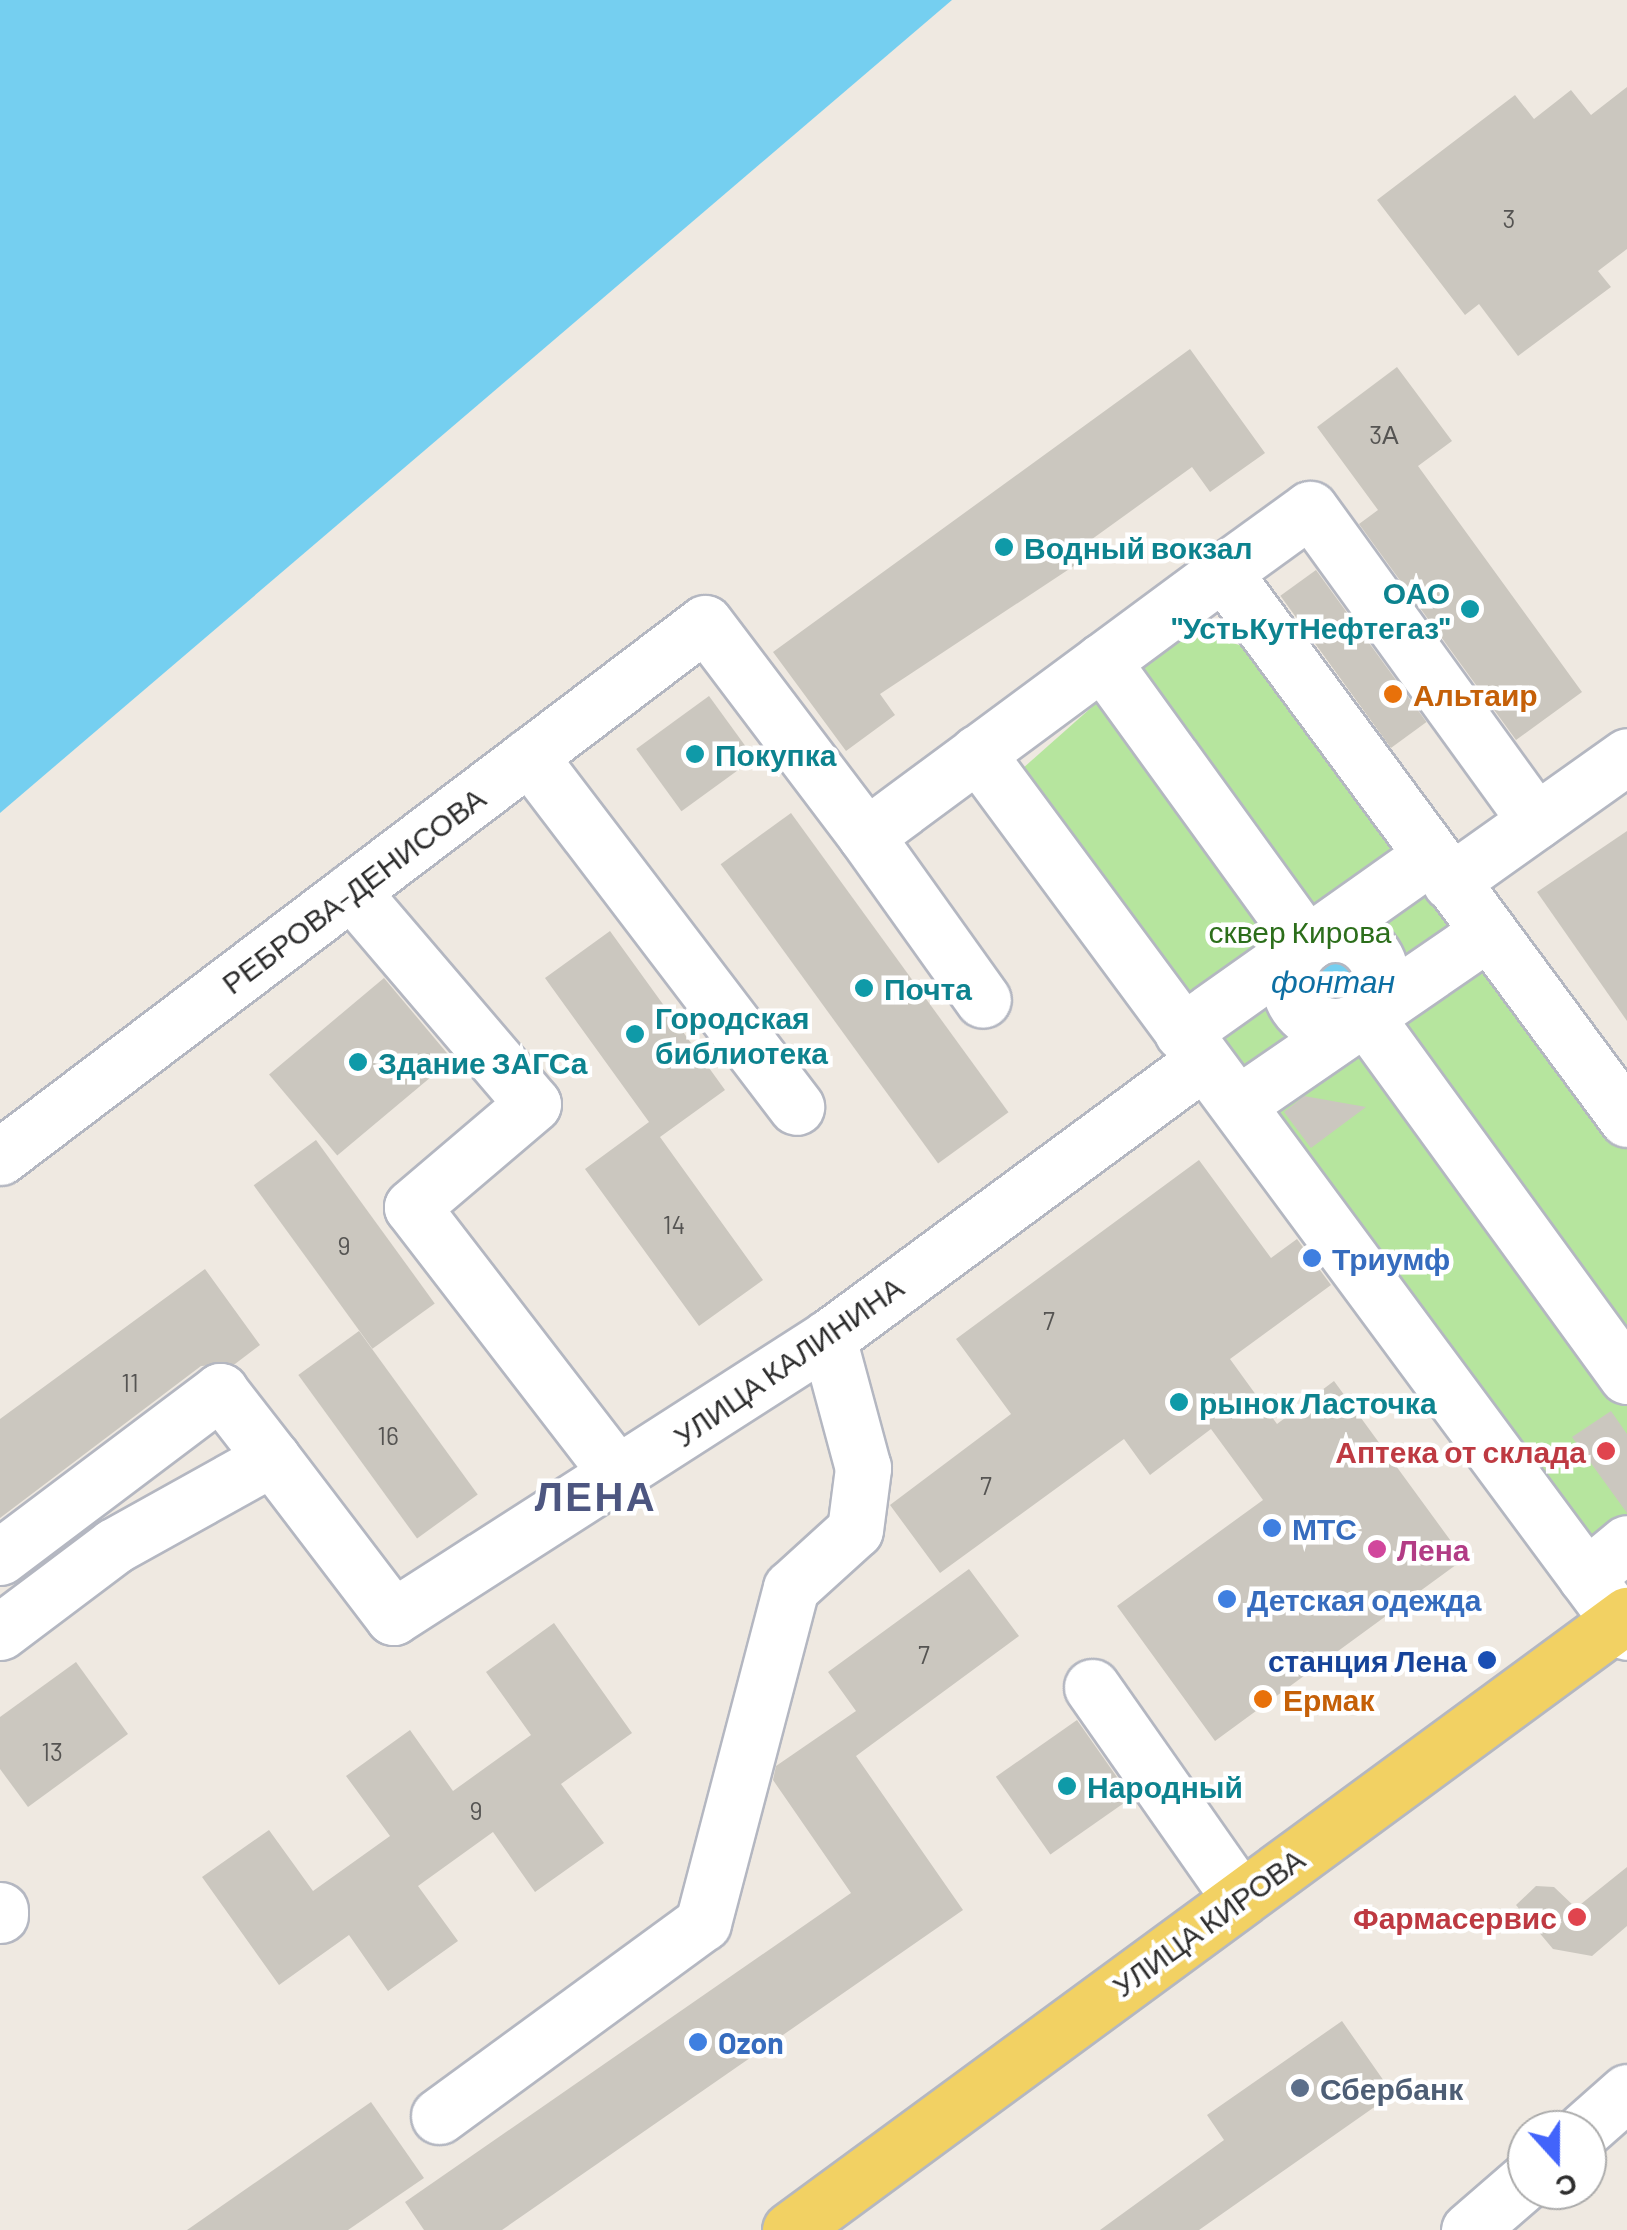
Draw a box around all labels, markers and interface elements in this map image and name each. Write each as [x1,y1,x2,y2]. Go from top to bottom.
house number: 3 [1503,203,1515,233]
house number: 3А [1369,419,1399,449]
place label: Водный вокзал [1024,529,1252,565]
marker: Водный вокзал [993,536,1015,558]
place label: ОАО "УстьКутНефтегаз" [1172,574,1450,644]
marker: ОАО "УстьКутНефтегаз" [1459,598,1481,620]
place label: Альтаир [1413,676,1538,712]
marker: Альтаир [1382,683,1404,705]
place label: Покупка [715,736,836,772]
marker: Покупка [684,743,706,765]
street label: РЕБРОВА-ДЕНИСОВА [214,779,492,1001]
park label: сквер Кирова [1209,913,1391,949]
water label: фонтан [1271,961,1395,999]
place label: Почта [884,970,972,1006]
marker: Почта [853,977,875,999]
place label: Городская библиотека [655,999,828,1070]
marker: Городская библиотека [624,1023,646,1045]
place label: Здание ЗАГСа [378,1044,588,1080]
marker: Здание ЗАГСа [347,1051,369,1073]
house number: 14 [663,1209,685,1239]
house number: 9 [337,1230,351,1260]
place label: Триумф [1332,1240,1450,1276]
marker: Триумф [1301,1247,1323,1269]
street label: УЛИЦА КАЛИНИНА [666,1268,910,1454]
house number: 7 [1043,1305,1055,1335]
house number: 11 [121,1367,139,1397]
place label: рынок Ласточка [1199,1384,1437,1420]
marker: рынок Ласточка [1168,1391,1190,1413]
house number: 16 [377,1420,399,1450]
place label: Аптека от склада [1335,1433,1586,1469]
marker: Аптека от склада [1595,1440,1617,1462]
house number: 7 [980,1470,992,1500]
district label: ЛЕНА [535,1471,657,1519]
place label: МТС [1292,1510,1357,1546]
marker: МТС [1261,1517,1283,1539]
place label: Лена [1397,1531,1470,1567]
marker: Лена [1366,1538,1388,1560]
place label: Детская одежда [1247,1581,1481,1617]
marker: Детская одежда [1216,1588,1238,1610]
house number: 7 [918,1639,930,1669]
place label: станция Лена [1268,1642,1467,1678]
marker: станция Лена [1476,1649,1498,1671]
place label: Ермак [1283,1681,1374,1717]
marker: Ермак [1252,1688,1274,1710]
house number: 13 [41,1736,63,1766]
place label: Народный [1087,1768,1243,1804]
marker: Народный [1056,1775,1078,1797]
house number: 9 [469,1795,483,1825]
street label: УЛИЦА КИРОВА [1105,1840,1311,2004]
place label: Фармасервис [1353,1899,1557,1935]
marker: Фармасервис [1566,1906,1588,1928]
place label: Ozon [718,2024,784,2060]
marker: Ozon [687,2031,709,2053]
place label: Сбербанк [1320,2070,1463,2106]
marker: Сбербанк [1289,2077,1311,2099]
north arrow [1507,2110,1607,2210]
text: С [1552,2167,1583,2206]

